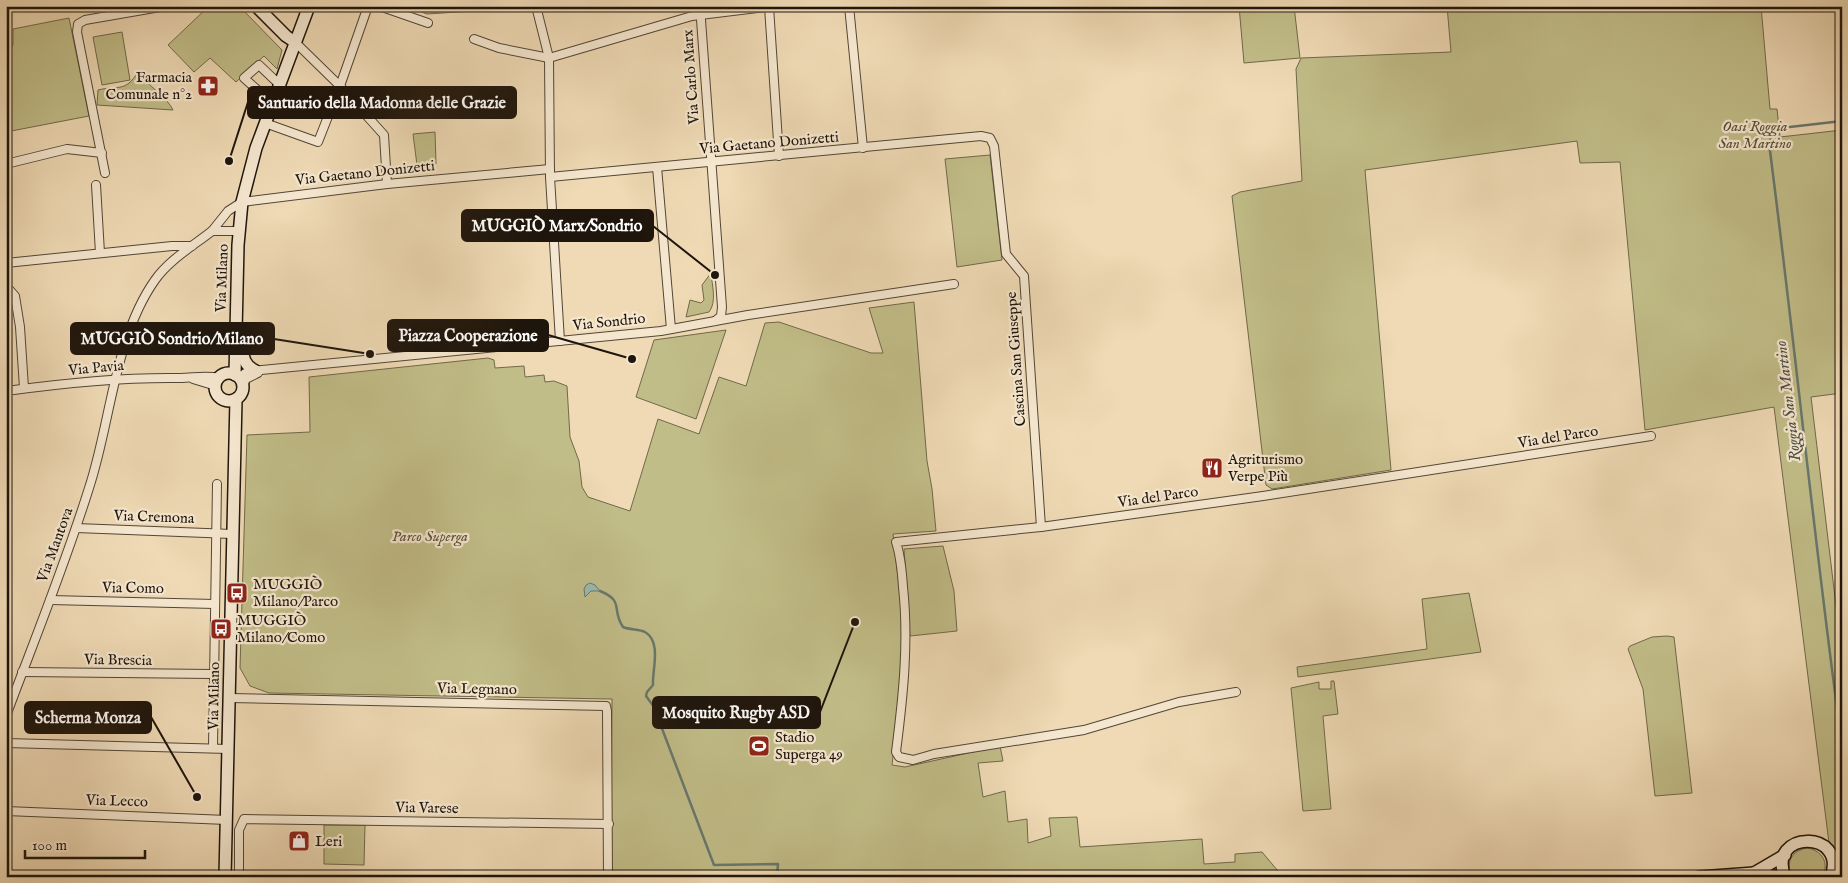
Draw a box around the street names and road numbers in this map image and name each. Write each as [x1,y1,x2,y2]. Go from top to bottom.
street label: Via Carlo Marx [678,28,704,126]
street label: Via Gaetano Donizetti [697,127,840,159]
street label: Via Gaetano Donizetti [293,156,436,190]
street label: Via Milano [211,244,233,313]
street label: Cascina San Giuseppe [1002,291,1030,427]
street label: Via Sondrio [571,309,646,335]
street label: Via Pavia [66,356,125,380]
street label: Via del Parco [1516,421,1599,453]
street label: Via del Parco [1116,482,1199,512]
street label: Via Mantova [32,505,77,586]
street label: Via Cremona [112,506,195,528]
street label: Via Como [101,578,164,598]
street label: Via Brescia [83,650,153,670]
street label: Via Milano [204,662,224,731]
street label: Via Legnano [436,679,517,699]
street label: Via Lecco [85,790,148,812]
street label: Via Varese [394,798,459,818]

